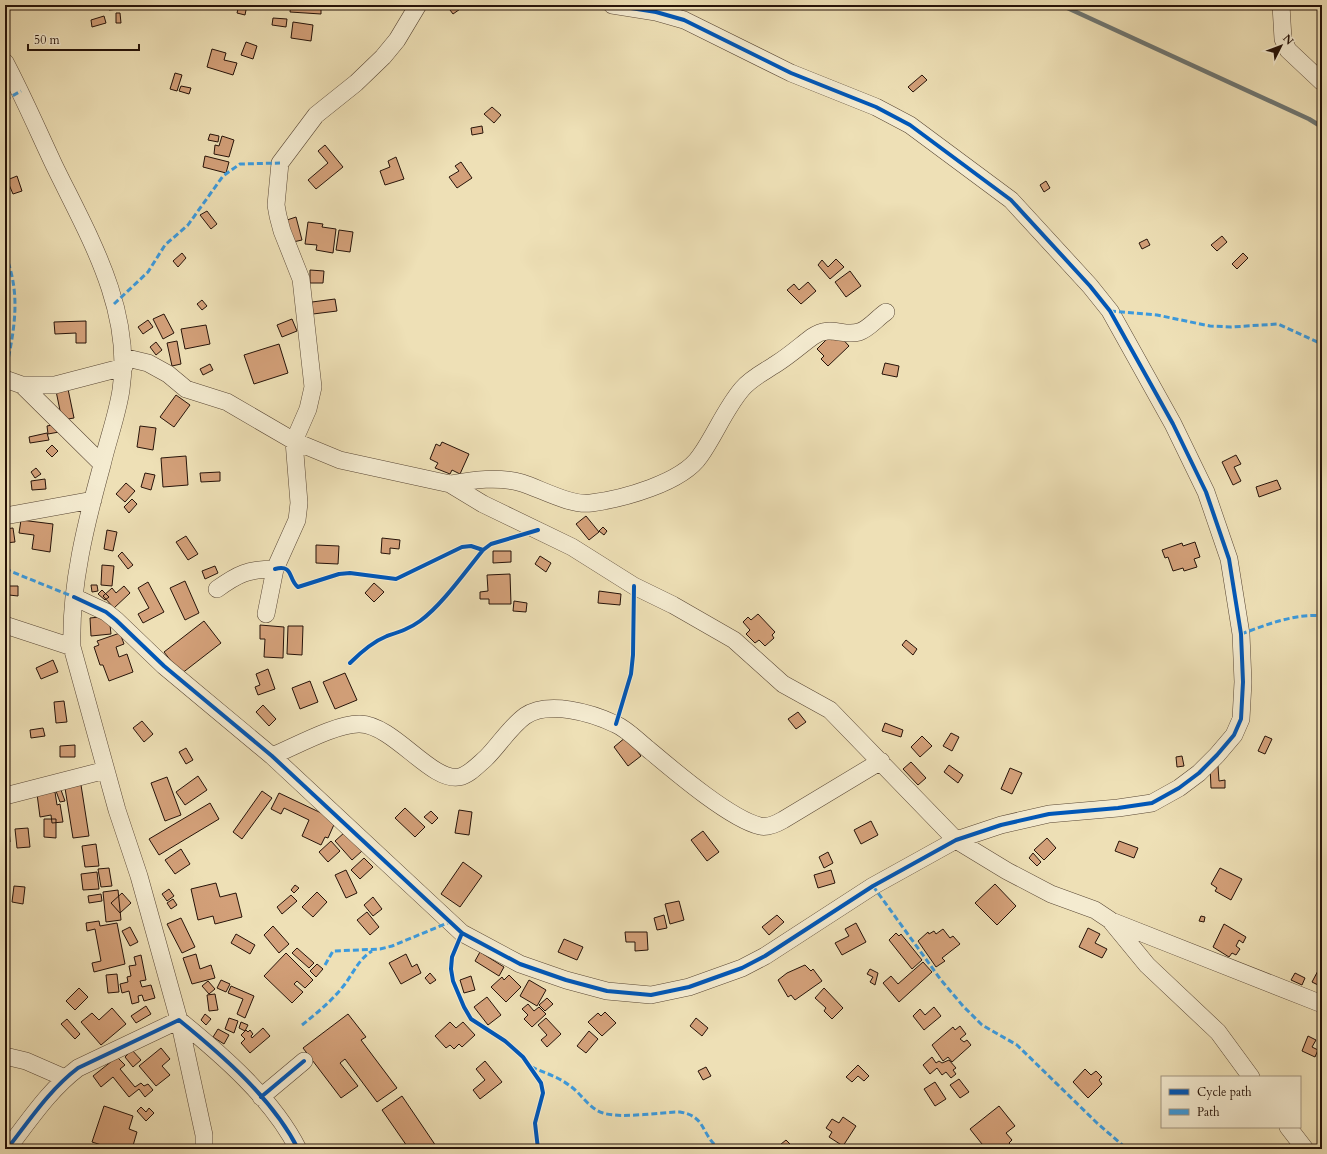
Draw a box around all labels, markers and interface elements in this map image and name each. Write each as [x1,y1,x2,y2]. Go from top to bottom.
scale bar [28,26,139,52]
north arrow [1261,26,1301,66]
text: N [1279,31,1297,49]
text: 50 m [34,32,61,48]
legend [1161,1076,1301,1128]
text: Cycle path [1197,1084,1252,1100]
text: Path [1197,1104,1220,1120]

